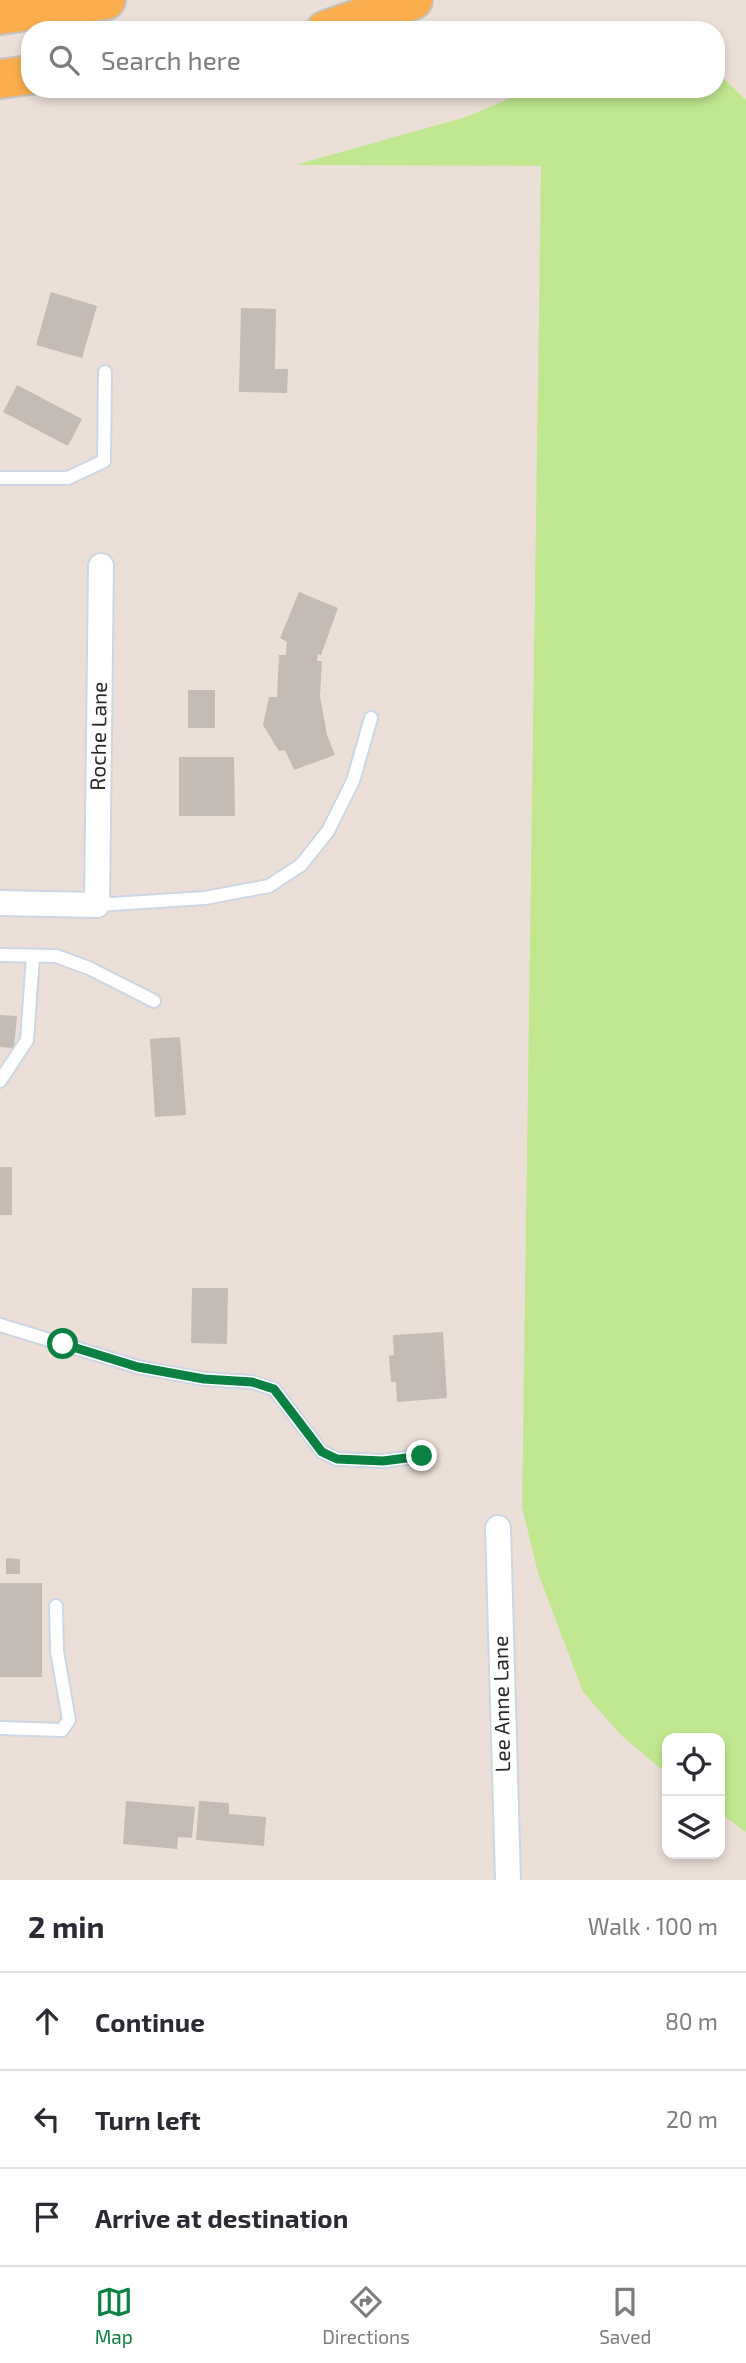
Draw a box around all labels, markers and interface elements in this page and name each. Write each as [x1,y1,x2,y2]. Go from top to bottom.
search box [21,21,725,98]
icon: search [45,41,83,79]
text: Search here [101,44,241,75]
street label: Roche Lane [84,681,111,791]
route start [47,1328,78,1359]
route end [406,1440,437,1471]
street label: Lee Anne Lane [487,1635,514,1773]
map controls [662,1733,725,1859]
button: locate [662,1733,725,1796]
button: layers [662,1796,725,1859]
text: 2 min [28,1908,105,1944]
text: Walk · 100 m [588,1912,718,1940]
icon: ahead [28,2002,66,2040]
text: Continue [95,2006,205,2037]
text: 80 m [665,2007,718,2035]
icon: left [28,2100,66,2138]
text: Turn left [95,2104,201,2135]
text: 20 m [666,2105,718,2133]
icon: arrive [28,2198,66,2236]
text: Arrive at destination [95,2202,348,2233]
tab: Map [95,2283,133,2348]
tab: Directions [322,2283,410,2348]
tab: Saved [599,2283,651,2348]

